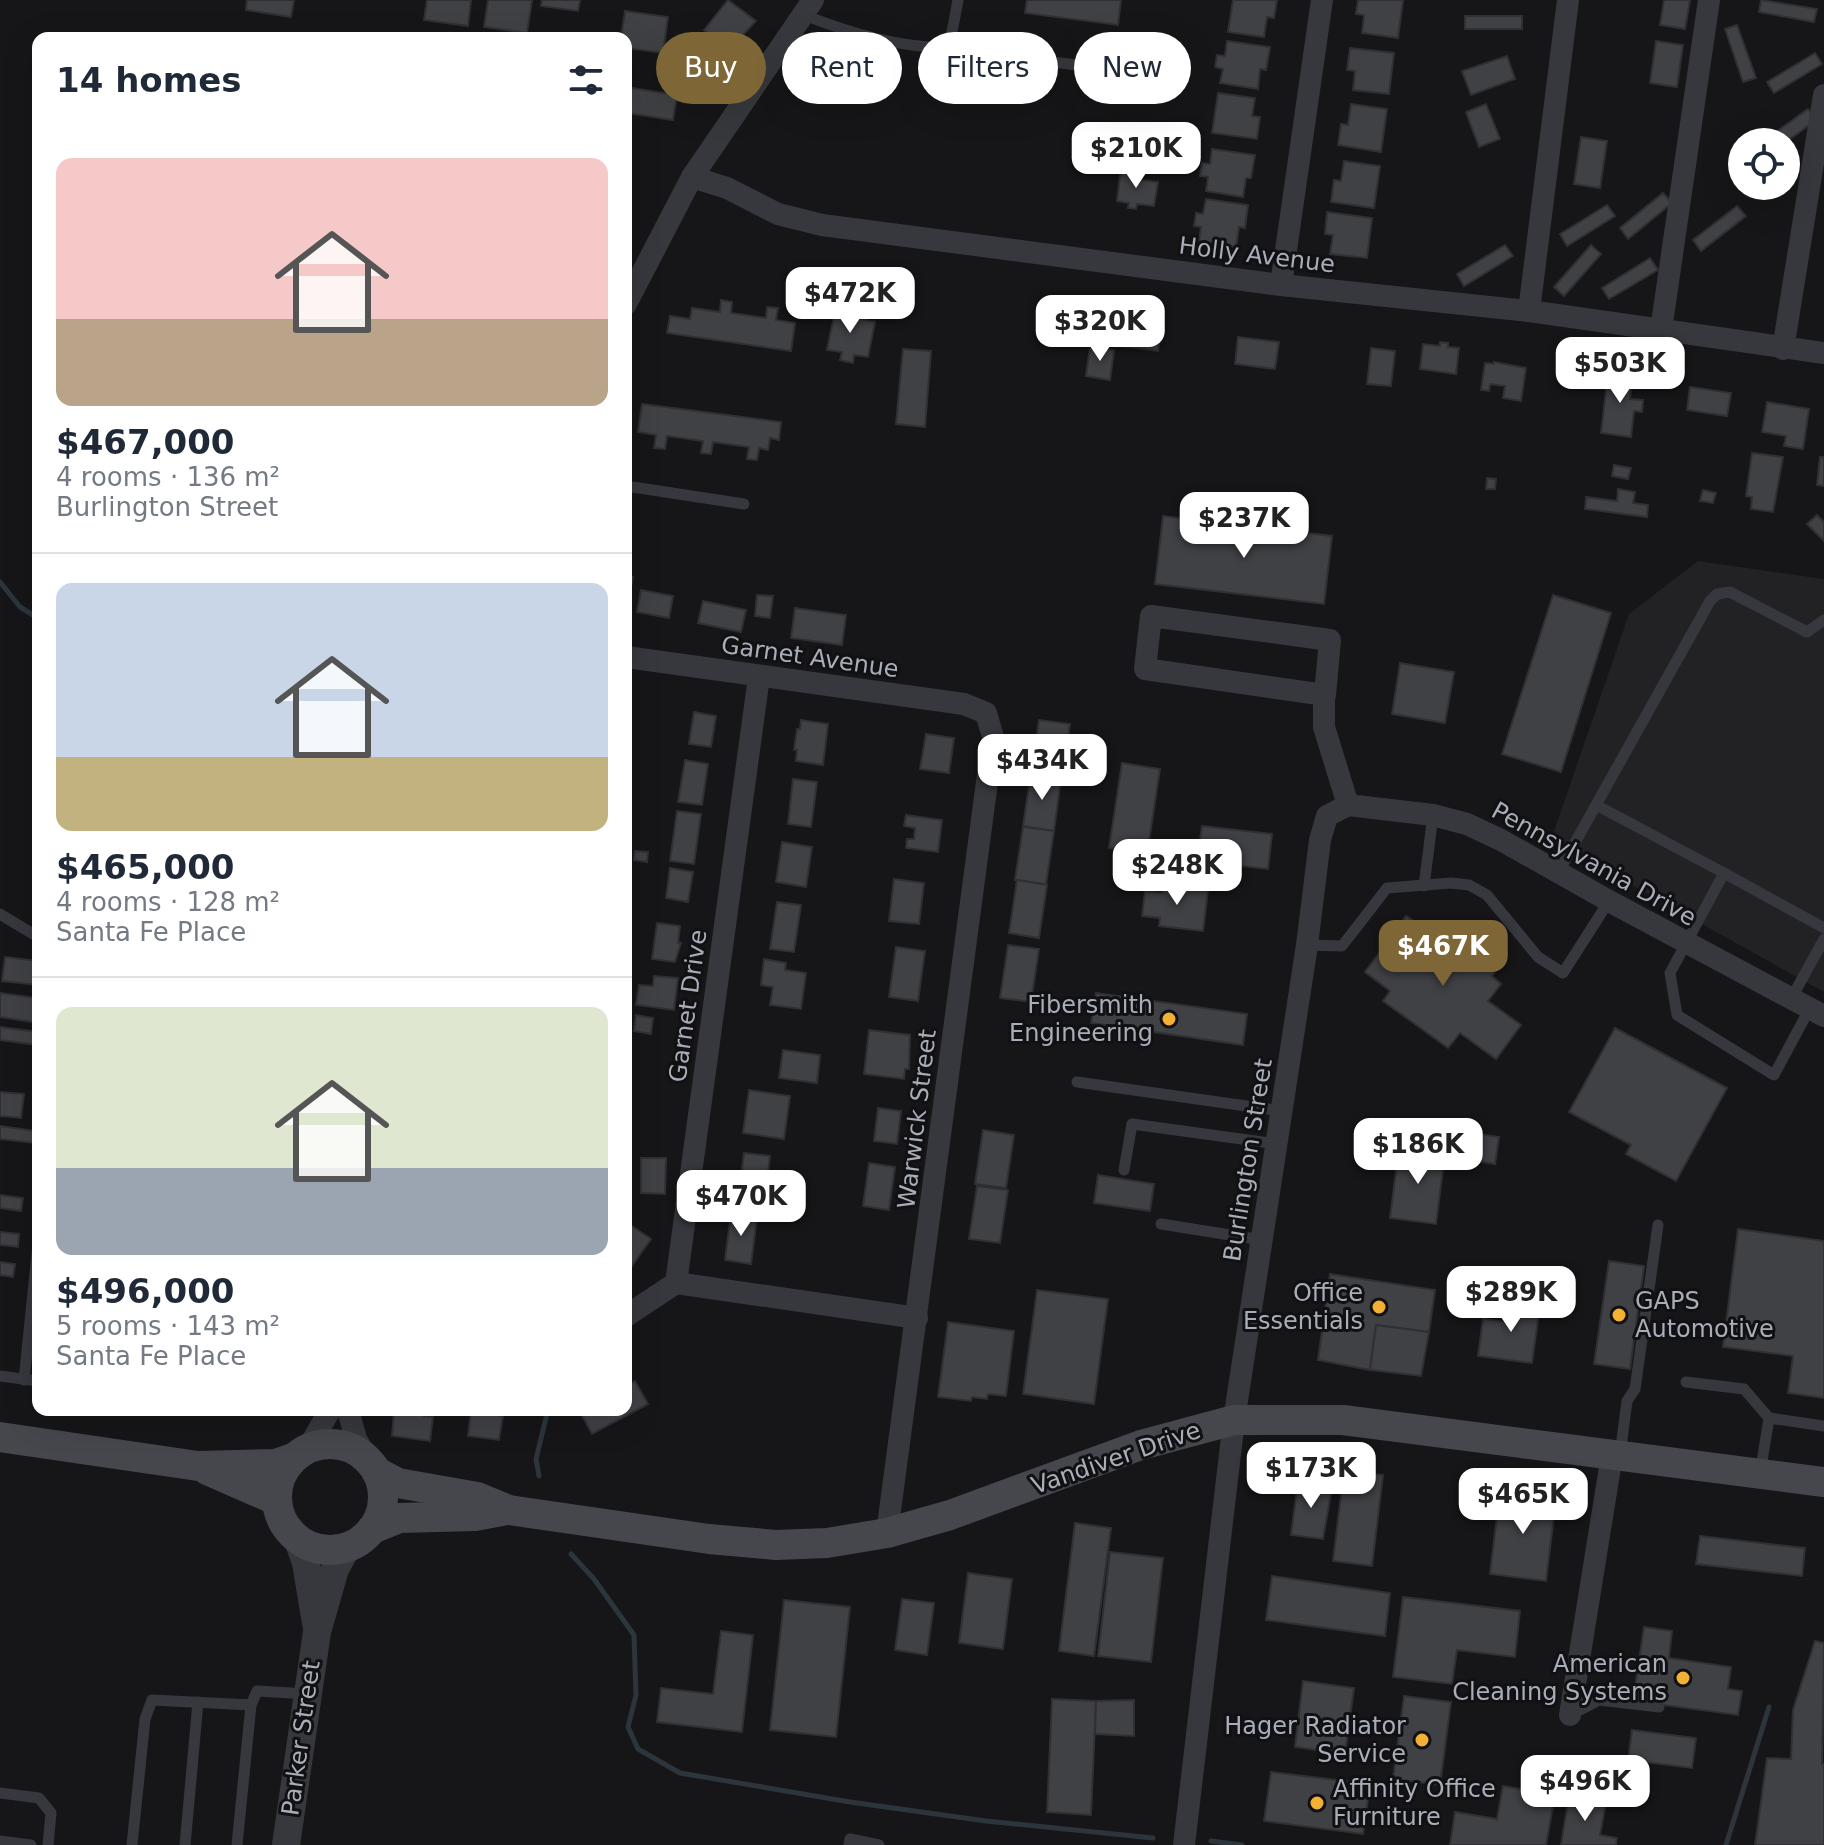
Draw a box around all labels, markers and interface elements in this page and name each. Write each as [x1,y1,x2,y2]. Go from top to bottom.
chip: Buy [656,32,766,104]
chip: Rent [782,32,902,104]
chip: Filters [918,32,1058,104]
chip: New [1074,32,1191,104]
icon: filters [564,58,608,102]
text: 14 homes [56,60,241,100]
pin: $210K [1080,122,1192,190]
map controls [1728,128,1800,200]
button: locate [1728,128,1800,200]
text: $210K [1090,133,1182,163]
icon: home [260,210,404,354]
street label: Holly Avenue [1177,232,1337,278]
pin: $472K [794,267,906,335]
text: $472K [804,278,896,308]
pin: $320K [1044,295,1156,363]
text: $320K [1054,306,1146,336]
pin: $503K [1564,337,1676,405]
text: $503K [1574,348,1666,378]
text: $467,000 [56,422,235,462]
text: 4 rooms · 136 m² [56,462,280,492]
text: Burlington Street [56,492,278,522]
pin: $237K [1188,492,1300,560]
text: $237K [1198,503,1290,533]
street label: Garnet Avenue [719,631,901,683]
icon: home [260,635,404,779]
pin: $434K [986,734,1098,802]
text: $434K [996,745,1088,775]
street label: Pennsylvania Drive [1487,796,1701,932]
pin: $248K [1121,839,1233,907]
text: $465,000 [56,847,235,887]
text: $248K [1131,850,1223,880]
text: 4 rooms · 128 m² [56,887,280,917]
text: Santa Fe Place [56,917,246,947]
pin: $467K [1387,920,1499,988]
street label: Garnet Drive [663,928,713,1084]
text: $467K [1397,931,1489,961]
place label: Fibersmith Engineering [1009,991,1153,1047]
marker: Fibersmith Engineering [1160,1010,1178,1028]
street label: Warwick Street [892,1028,942,1210]
street label: Burlington Street [1218,1056,1278,1264]
icon: home [260,1059,404,1203]
pin: $186K [1362,1118,1474,1186]
text: $186K [1372,1129,1464,1159]
pin: $470K [685,1170,797,1238]
text: $470K [695,1181,787,1211]
pin: $289K [1455,1266,1567,1334]
text: $496,000 [56,1271,235,1311]
text: $289K [1465,1277,1557,1307]
place label: Office Essentials [1243,1279,1363,1335]
place label: GAPS Automotive [1635,1287,1774,1343]
marker: Office Essentials [1370,1298,1388,1316]
marker: GAPS Automotive [1610,1306,1628,1324]
text: 5 rooms · 143 m² [56,1311,280,1341]
text: Santa Fe Place [56,1341,246,1371]
street label: Vandiver Drive [1028,1416,1204,1500]
pin: $173K [1255,1442,1367,1510]
text: $173K [1265,1453,1357,1483]
pin: $465K [1467,1468,1579,1536]
text: $465K [1477,1479,1569,1509]
place label: American Cleaning Systems [1452,1650,1667,1706]
street label: Parker Street [276,1659,326,1817]
marker: American Cleaning Systems [1674,1669,1692,1687]
place label: Hager Radiator Service [1224,1712,1406,1768]
marker: Hager Radiator Service [1413,1731,1431,1749]
pin: $496K [1529,1755,1641,1823]
text: $496K [1539,1766,1631,1796]
place label: Affinity Office Furniture [1333,1775,1496,1831]
marker: Affinity Office Furniture [1308,1794,1326,1812]

